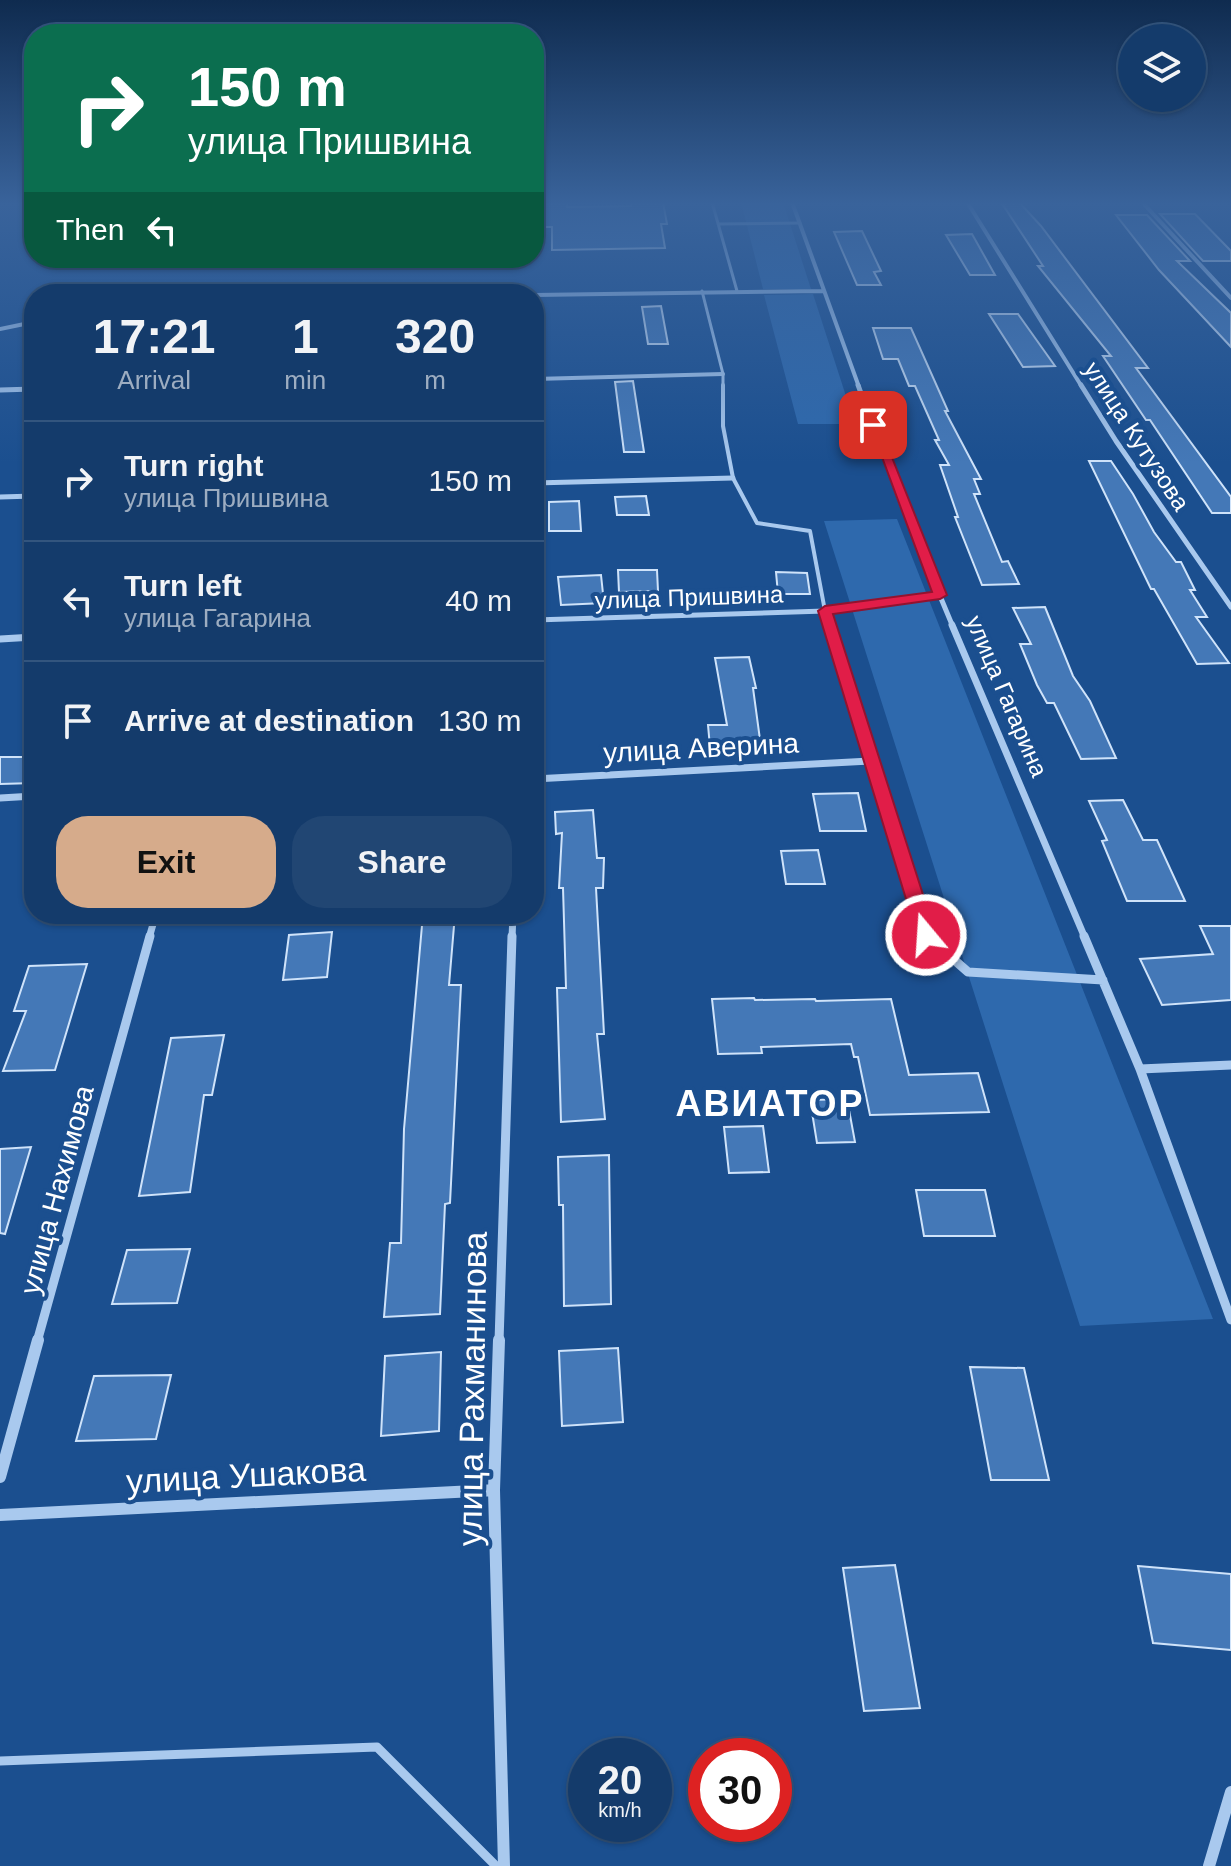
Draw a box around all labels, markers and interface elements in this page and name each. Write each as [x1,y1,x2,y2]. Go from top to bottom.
map controls [1118,24,1206,112]
button: layers [1118,24,1206,112]
text: 150 m [188,55,347,118]
icon: right [56,56,160,160]
text: улица Пришвина [188,121,471,162]
icon: left [140,208,184,252]
text: Then [56,213,124,246]
text: 17:21 [93,310,216,363]
text: 1 [292,310,319,363]
text: 320 [395,310,475,363]
street label: улица Кутузова [1079,357,1195,516]
text: Arrival [117,365,191,395]
text: min [284,365,326,395]
text: m [424,365,446,395]
pin [839,391,907,459]
icon: arrive [851,403,895,447]
text: Turn right [124,449,263,482]
icon: right [56,459,100,503]
text: 150 m [429,464,512,497]
text: улица Пришвина [124,483,328,513]
text: Turn left [124,569,242,602]
icon: left [56,579,100,623]
street label: улица Пришвина [594,580,784,614]
text: 40 m [445,584,512,617]
text: улица Гагарина [124,603,311,633]
street label: улица Гагарина [961,611,1053,781]
icon: arrive [56,699,100,743]
text: Arrive at destination [124,704,414,737]
text: 130 m [438,704,521,737]
street label: улица Аверина [602,727,800,769]
button: Exit [56,816,276,908]
button: Share [292,816,512,908]
position arrow [884,893,968,977]
street label: улица Нахимова [14,1082,100,1298]
district label: АВИАТОР [675,1083,865,1124]
street label: улица Рахманинова [450,1231,494,1547]
street label: улица Ушакова [125,1450,367,1500]
speed limit sign: 30 [688,1738,792,1842]
text: 20 [598,1758,642,1802]
text: km/h [598,1799,642,1821]

